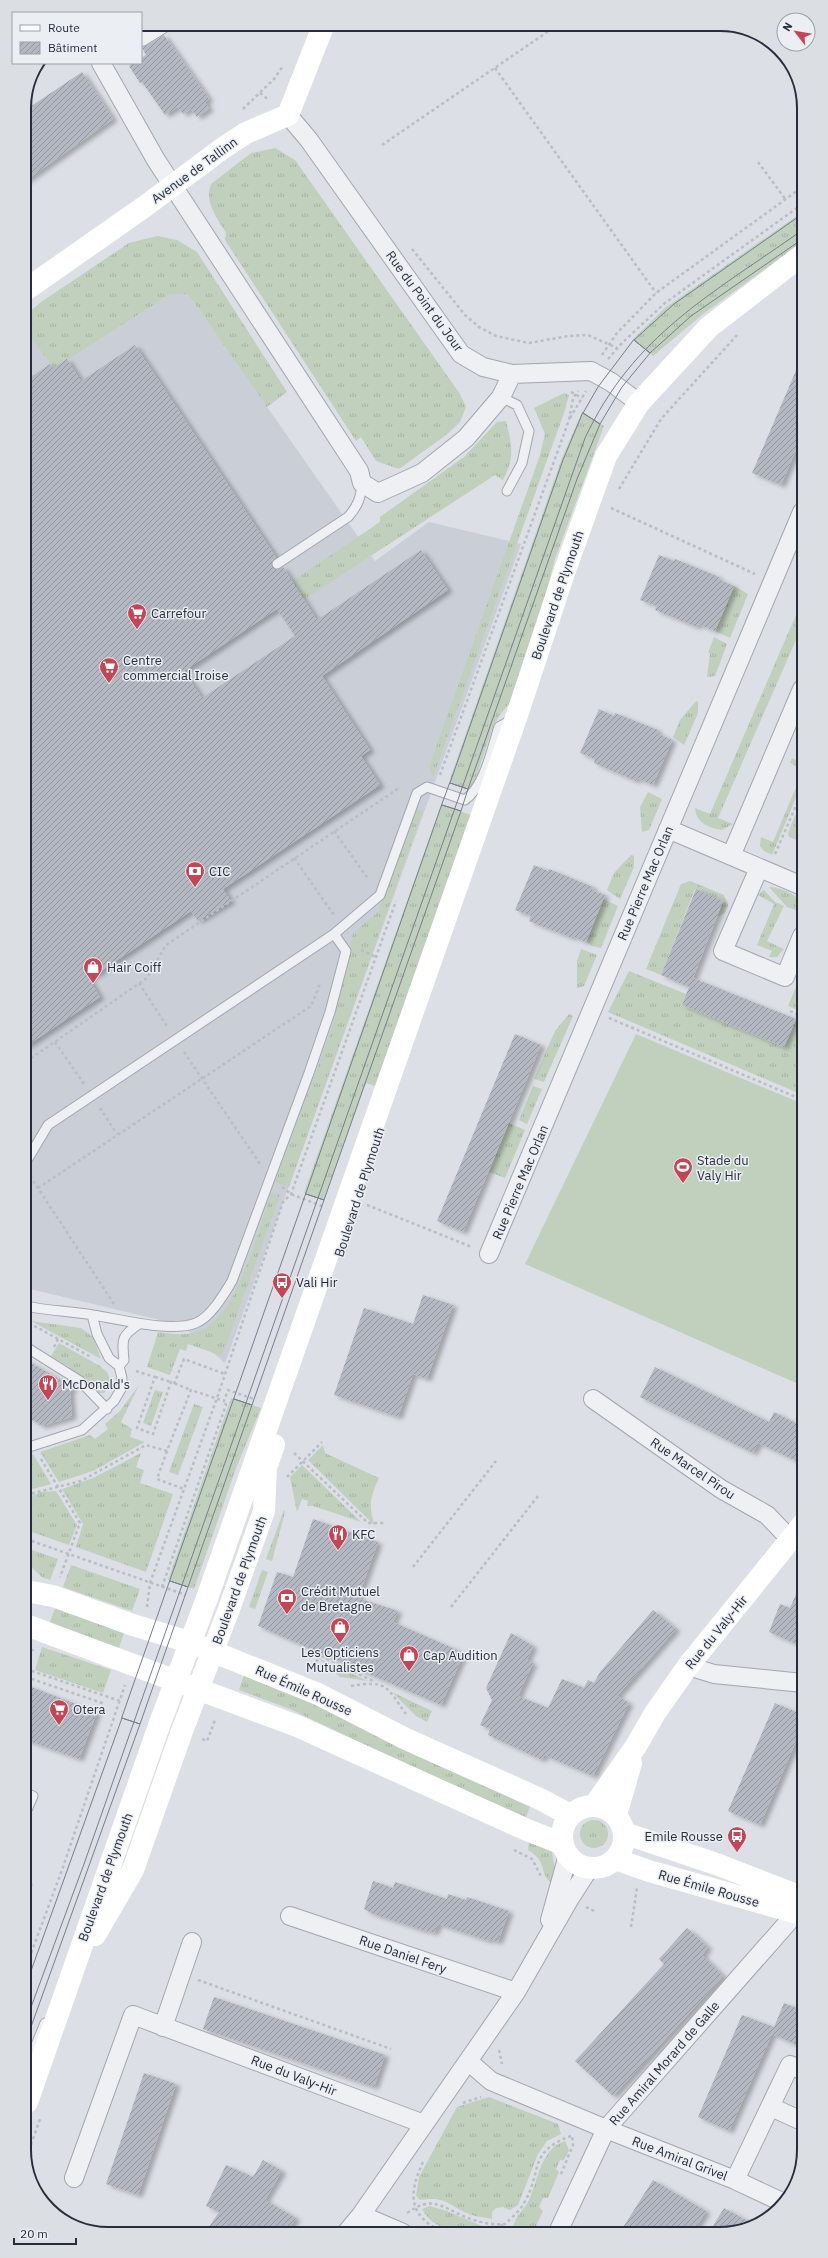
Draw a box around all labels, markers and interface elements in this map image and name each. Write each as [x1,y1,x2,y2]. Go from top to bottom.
legend [12,12,142,64]
north arrow [776,12,816,52]
text: Route [48,20,80,35]
text: N [779,20,795,34]
text: Bâtiment [48,40,98,55]
street label: Avenue de Tallinn [148,133,241,207]
street label: Rue du Point du Jour [382,247,467,355]
street label: Boulevard de Plymouth [527,528,588,662]
supermarket icon: Carrefour [126,602,148,630]
place label: Carrefour [151,605,206,622]
place label: Centre commercial Iroise [123,652,229,684]
supermarket icon: Centre commercial Iroise [98,656,120,684]
street label: Rue Pierre Mac Orlan [614,823,677,943]
bank icon: CIC [184,860,206,888]
place label: CIC [209,863,230,880]
shop icon: Hair Coiff [82,956,104,984]
place label: Hair Coiff [107,959,161,976]
street label: Rue Pierre Mac Orlan [489,1122,552,1242]
street label: Boulevard de Plymouth [330,1125,389,1259]
place label: Stade du Valy Hir [697,1152,749,1184]
sports icon: Stade du Valy Hir [672,1156,694,1184]
bus stop icon: Vali Hir [271,1271,293,1299]
place label: Vali Hir [296,1274,338,1291]
restaurant icon: McDonald's [37,1373,59,1401]
place label: McDonald's [62,1376,130,1393]
street label: Rue Marcel Pirou [647,1434,738,1503]
street label: Boulevard de Plymouth [208,1513,271,1647]
restaurant icon: KFC [327,1523,349,1551]
place label: KFC [352,1526,375,1543]
place label: Crédit Mutuel de Bretagne [301,1583,380,1615]
bank icon: Crédit Mutuel de Bretagne [276,1587,298,1615]
street label: Rue du Valy-Hir [681,1592,752,1673]
shop icon: Les Opticiens Mutualistes [329,1616,351,1644]
place label: Les Opticiens Mutualistes [301,1644,379,1676]
shop icon: Cap Audition [398,1644,420,1672]
place label: Cap Audition [423,1647,498,1664]
street label: Rue Émile Rousse [253,1661,355,1719]
supermarket icon: Otera [48,1698,70,1726]
place label: Otera [73,1701,106,1718]
street label: Boulevard de Plymouth [74,1810,137,1944]
bus stop icon: Emile Rousse [726,1825,748,1853]
place label: Emile Rousse [645,1828,723,1845]
street label: Rue Émile Rousse [656,1866,761,1911]
street label: Rue Daniel Fery [357,1932,449,1978]
street label: Rue Amiral Morard de Galle [606,1997,723,2129]
street label: Rue du Valy-Hir [249,2051,339,2100]
street label: Rue Amiral Grivel [630,2132,730,2185]
scale bar [14,2220,76,2246]
text: 20 m [20,2226,48,2241]

